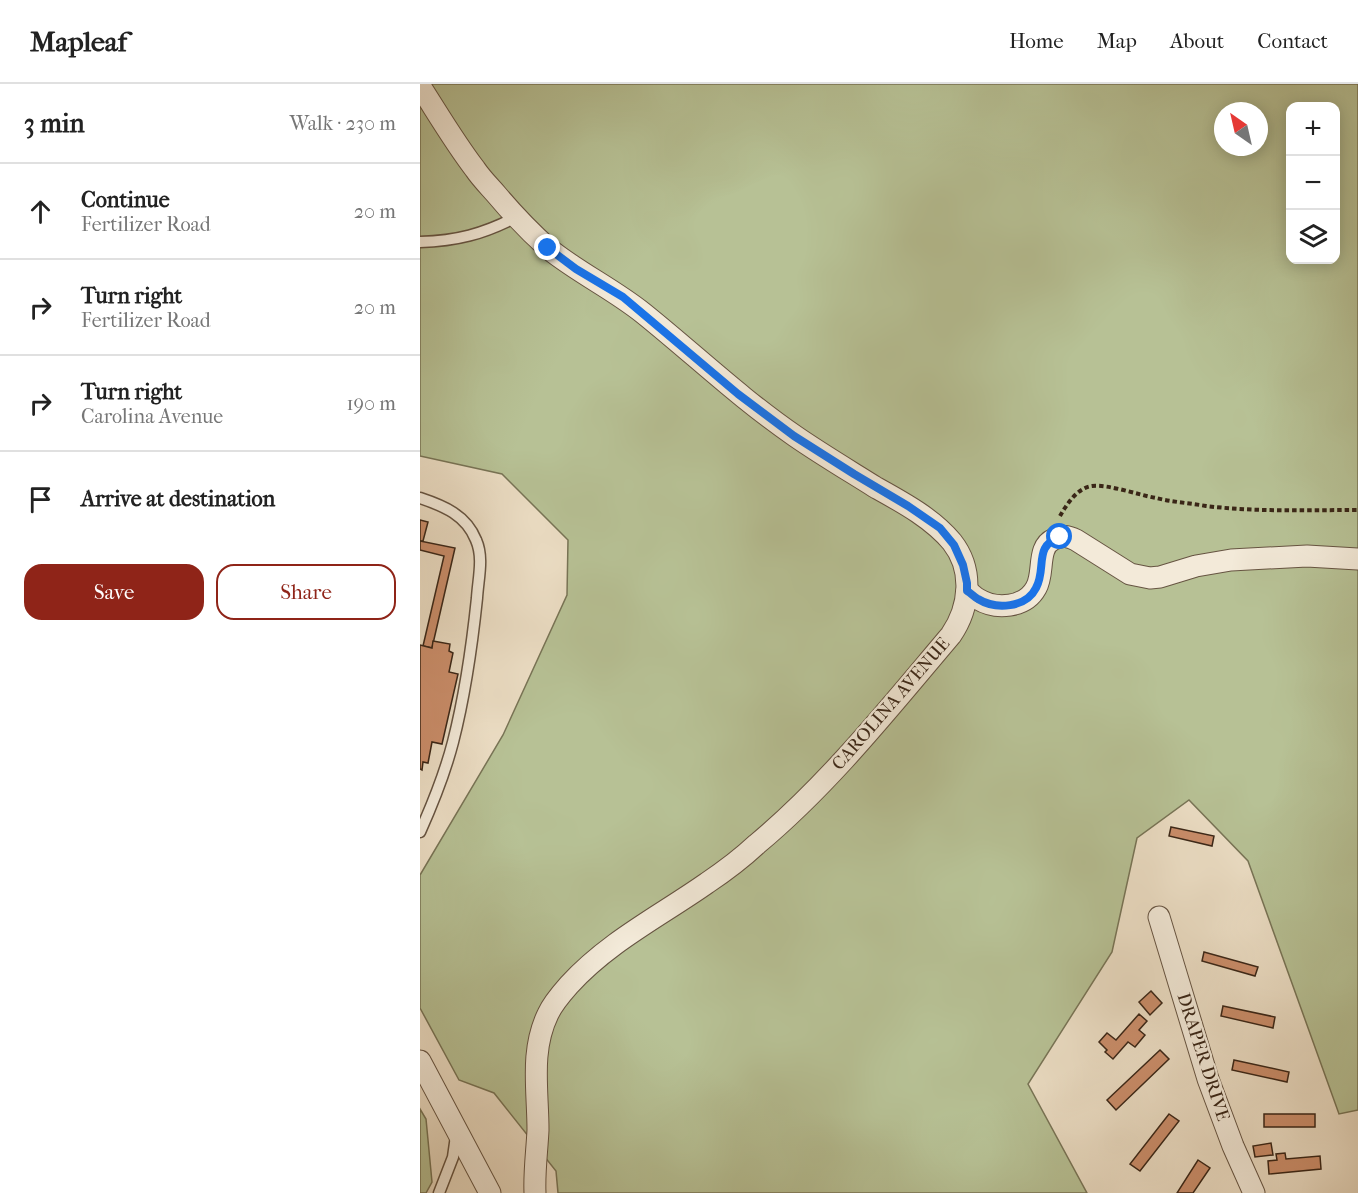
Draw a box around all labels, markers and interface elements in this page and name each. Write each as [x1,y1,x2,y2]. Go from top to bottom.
text: Mapleaf [30,25,127,58]
text: Home [1009,29,1064,53]
text: Map [1097,29,1137,53]
text: About [1170,29,1224,53]
text: Contact [1257,29,1328,53]
north arrow [1214,102,1268,156]
map controls [1286,102,1340,264]
button: + [1286,102,1340,156]
text: 3 min [24,108,85,139]
text: Walk · 230 m [290,112,396,135]
button: − [1286,156,1340,210]
text: Continue [81,187,170,213]
icon: ahead [24,195,57,228]
text: 20 m [354,200,396,223]
button: layers [1286,210,1340,264]
text: Fertilizer Road [81,213,211,236]
route end [534,234,560,260]
text: Turn right [81,283,182,309]
icon: right [24,291,57,324]
text: 20 m [354,296,396,319]
text: Fertilizer Road [81,309,211,332]
text: Turn right [81,379,182,405]
icon: right [24,387,57,420]
text: 190 m [346,392,396,415]
text: Carolina Avenue [81,405,223,428]
icon: arrive [24,483,57,516]
text: Arrive at destination [81,486,275,512]
route start [1046,523,1072,549]
button: Save [24,564,204,620]
button: Share [216,564,396,620]
street label: CAROLINA AVENUE [828,633,954,775]
street label: DRAPER DRIVE [1172,990,1234,1124]

